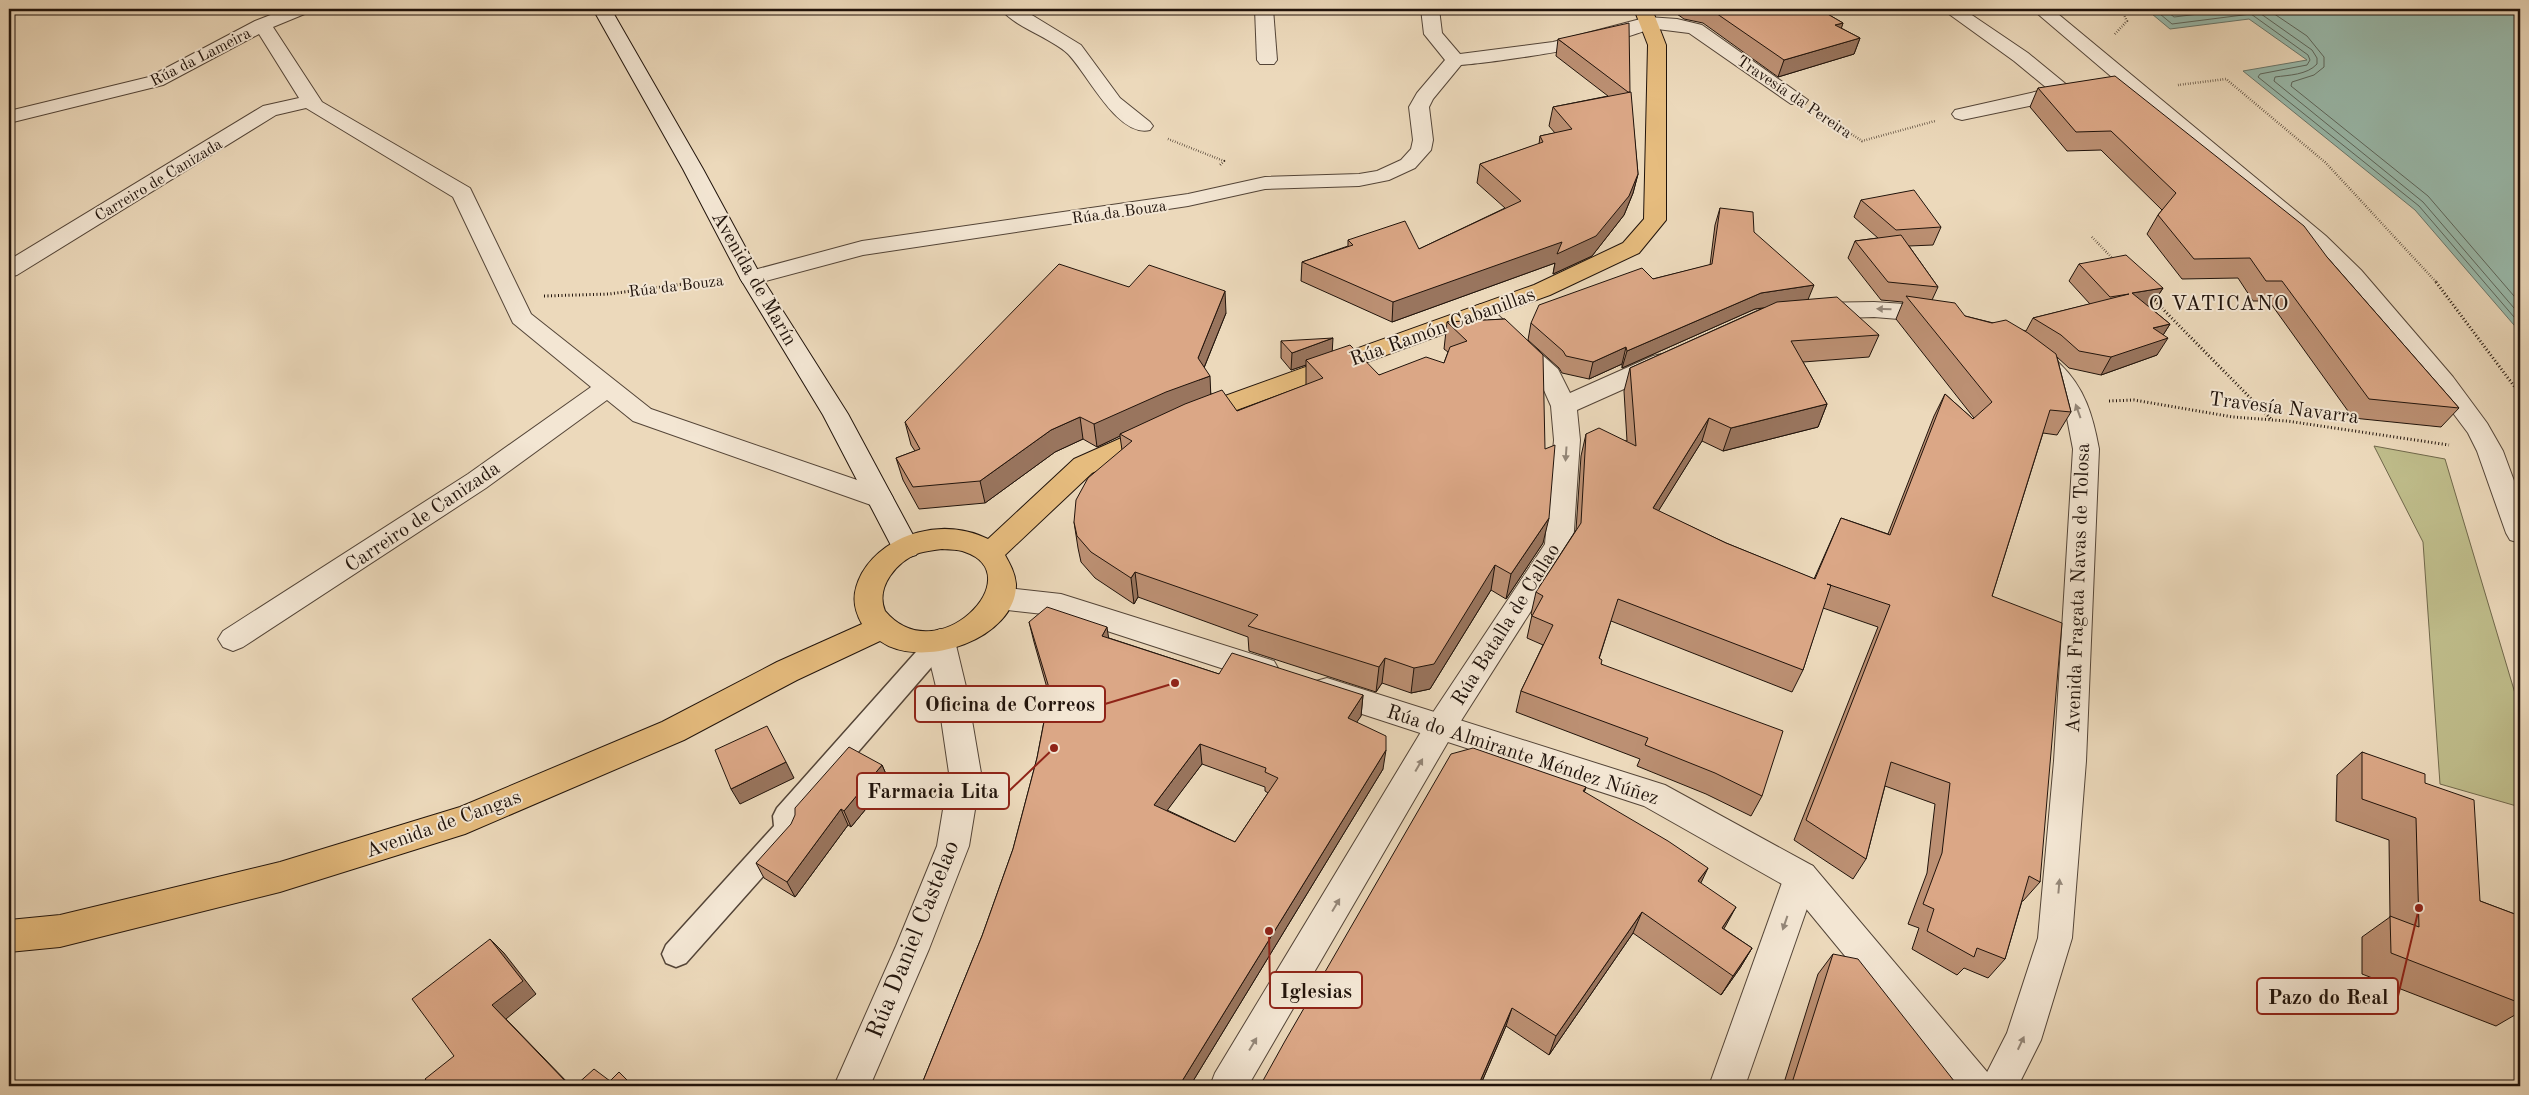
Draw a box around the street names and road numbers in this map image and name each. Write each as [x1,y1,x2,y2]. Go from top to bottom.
street label: Rúa da Lameira [148,26,254,90]
street label: Travesía da Pereira [1733,53,1854,142]
street label: Carreiro de Canizada [93,136,226,225]
street label: Rúa da Bouza [1071,198,1168,228]
street label: Avenida de Marín [707,209,800,350]
street label: Rúa da Bouza [628,273,725,301]
street label: Rúa Ramón Cabanillas [1347,285,1538,371]
street label: Travesía Navarra [2208,390,2360,428]
street label: Avenida Fragata Navas de Tolosa [2064,442,2094,734]
street label: Carreiro de Canizada [342,458,504,577]
street label: Rúa Batalla de Callao [1449,541,1565,709]
street label: Rúa do Almirante Méndez Núñez [1384,702,1661,809]
street label: Avenida de Cangas [363,787,524,862]
street label: Rúa Daniel Castelao [863,837,964,1042]

